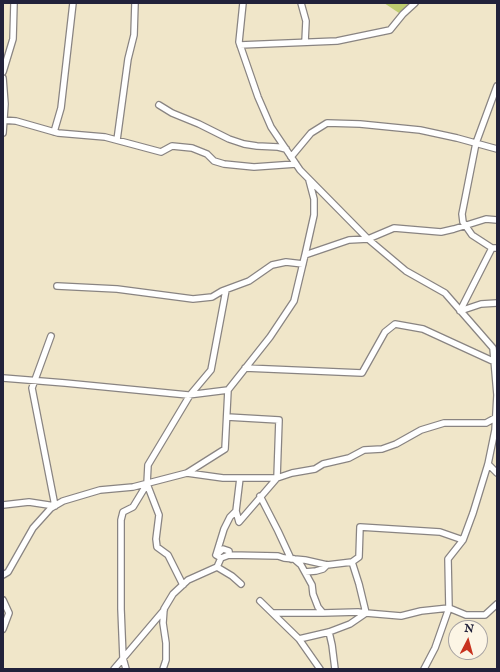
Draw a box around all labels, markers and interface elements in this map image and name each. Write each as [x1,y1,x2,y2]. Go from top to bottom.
north arrow [448,620,488,660]
text: N [464,622,475,637]

